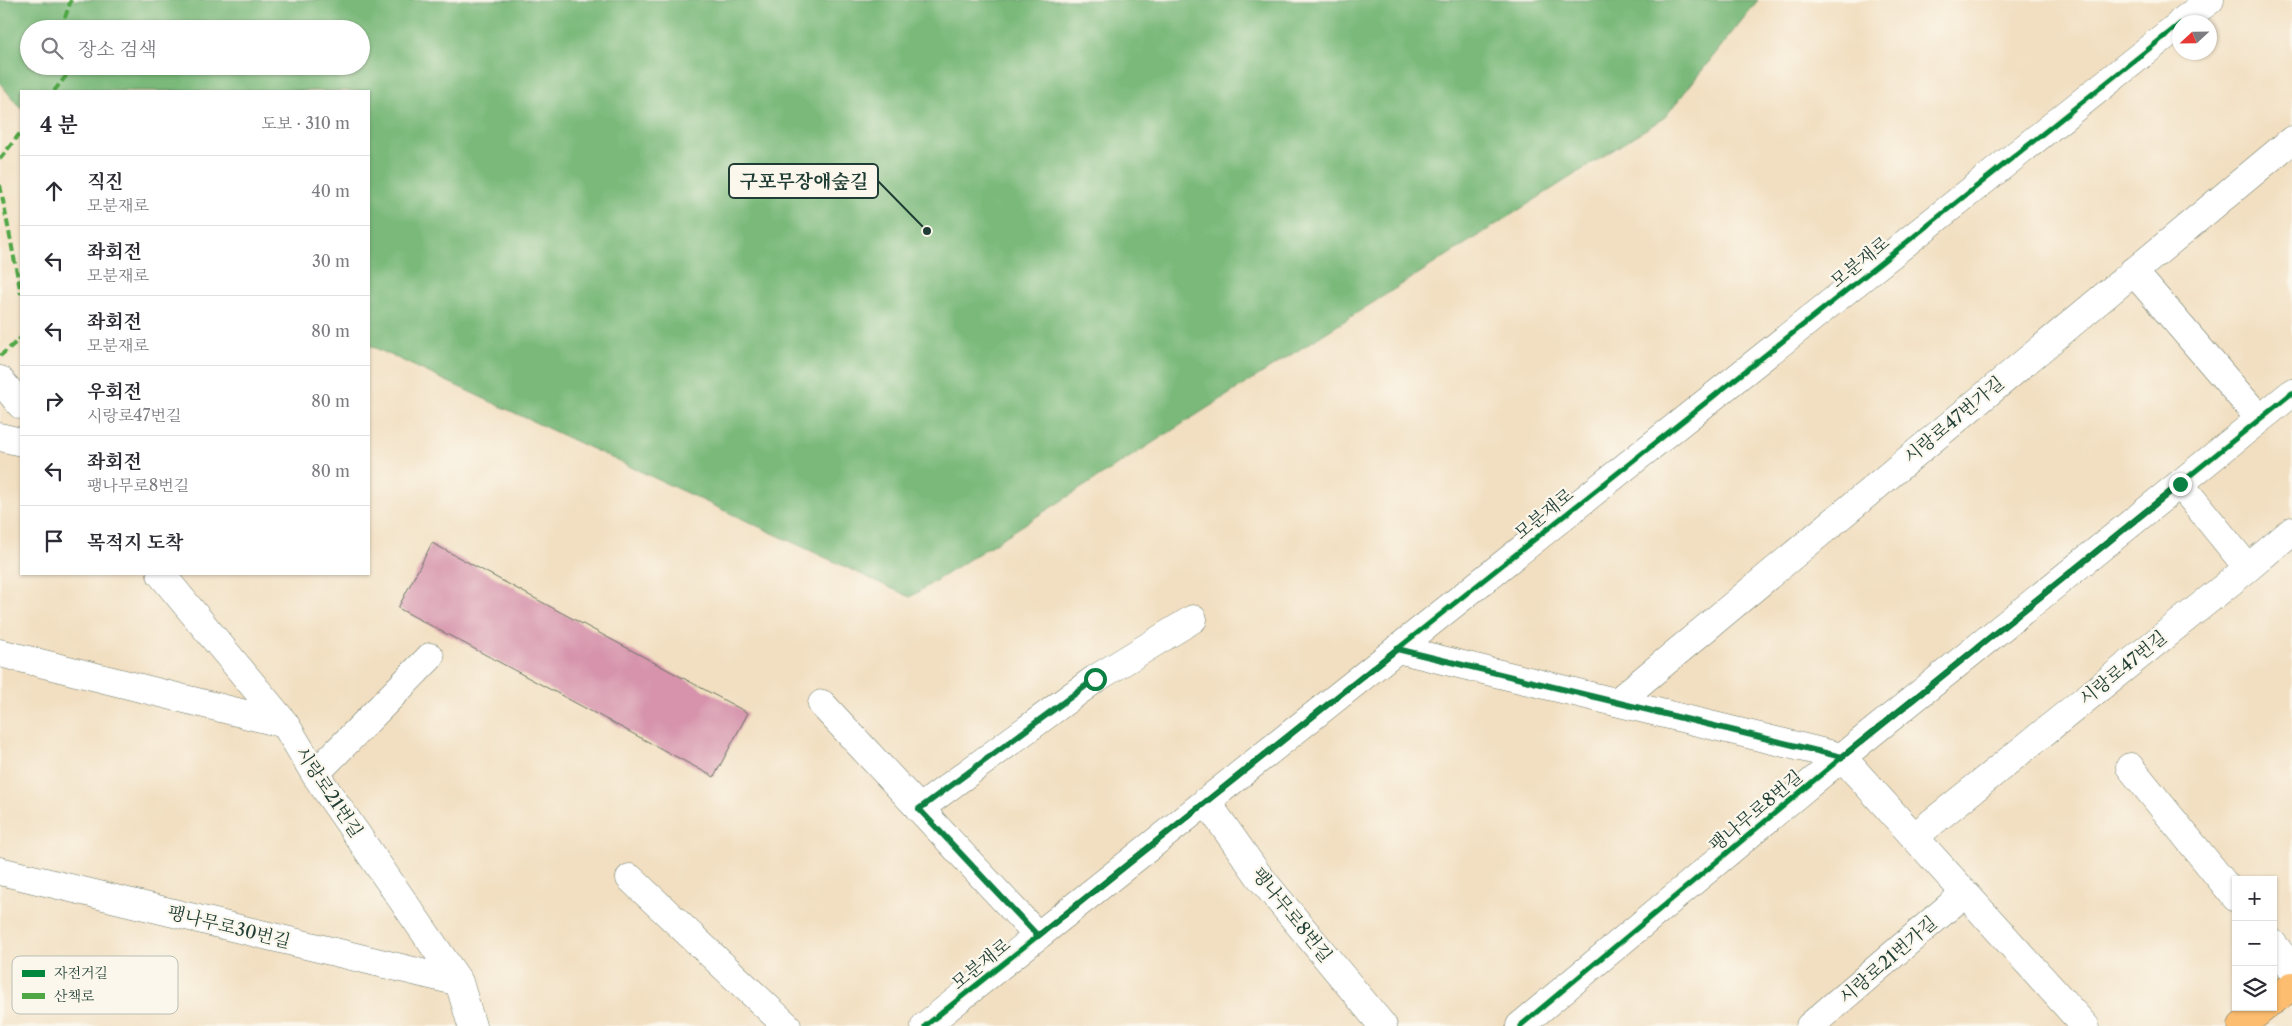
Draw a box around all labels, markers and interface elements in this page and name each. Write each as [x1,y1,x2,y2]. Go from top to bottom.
north arrow [2172,15,2217,60]
search box [20,20,370,75]
icon: search [38,34,66,62]
text: 장소 검색 [78,38,156,61]
text: 4 분 [40,112,78,137]
text: 도보 · 310 m [261,113,350,133]
callout: 구포무장애숲길 [729,164,878,198]
text: 직진 [87,170,124,193]
text: 구포무장애숲길 [740,170,868,193]
icon: ahead [40,177,68,205]
text: 40 m [311,181,350,201]
text: 모분재로 [87,195,149,215]
street label: 모분재로 [1826,232,1894,292]
text: 좌회전 [87,240,142,263]
icon: left [40,247,68,275]
text: 30 m [312,251,350,271]
text: 모분재로 [87,265,149,285]
text: 좌회전 [87,310,142,333]
icon: left [40,317,68,345]
text: 80 m [311,321,350,341]
text: 모분재로 [87,335,149,355]
street label: 시랑로47번가길 [1900,372,2008,468]
text: 우회전 [87,380,142,403]
icon: right [40,387,68,415]
text: 80 m [311,391,350,411]
text: 시랑로47번길 [87,405,181,425]
text: 좌회전 [87,450,142,473]
icon: left [40,457,68,485]
text: 80 m [311,461,350,481]
route end [2169,473,2192,496]
text: 팽나무로8번길 [87,475,189,495]
street label: 모분재로 [1510,484,1578,544]
icon: arrive [40,527,68,555]
text: 목적지 도착 [87,531,184,554]
street label: 시랑로47번길 [2075,626,2171,710]
route start [1084,668,1107,691]
street label: 시랑로21번길 [291,742,367,842]
street label: 팽나무로8번길 [1705,766,1807,856]
street label: 팽나무로8번길 [1247,863,1337,967]
map controls [2232,876,2277,1011]
button: + [2232,876,2277,921]
street label: 팽나무로30번길 [165,901,293,953]
street label: 시랑로21번가길 [1835,912,1941,1008]
button: − [2232,921,2277,966]
street label: 모분재로 [947,934,1015,994]
legend [12,956,178,1014]
text: 자전거길 [54,964,108,982]
button: layers [2232,966,2277,1011]
text: 산책로 [54,987,95,1005]

